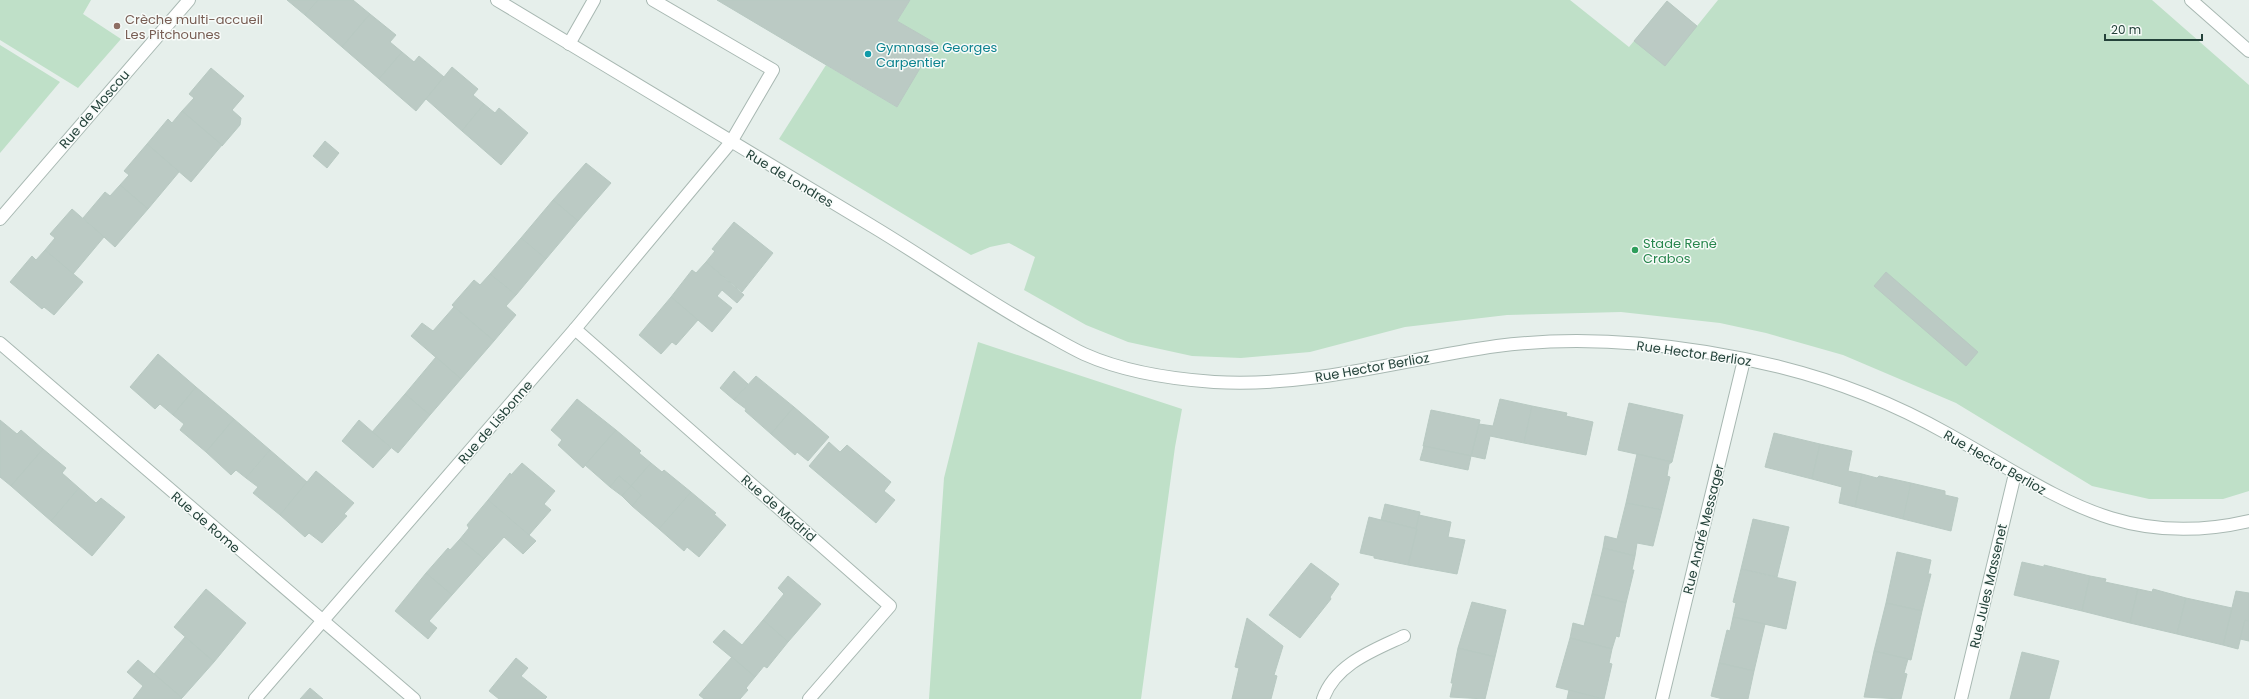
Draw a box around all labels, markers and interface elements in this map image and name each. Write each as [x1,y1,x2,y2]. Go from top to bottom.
place label: Crèche multi-accueil Les Pitchounes [125,10,263,44]
scale bar [2105,16,2202,42]
marker: Crèche multi-accueil Les Pitchounes [112,21,122,31]
text: 20 m [2111,21,2141,38]
place label: Gymnase Georges Carpentier [876,38,997,72]
marker: Gymnase Georges Carpentier [863,49,873,59]
street label: Rue de Moscou [55,66,134,153]
street label: Rue de Londres [742,145,837,212]
place label: Stade René Crabos [1643,234,1717,268]
marker: Stade René Crabos [1630,245,1640,255]
street label: Rue Hector Berlioz [1635,336,1753,371]
street label: Rue Hector Berlioz [1314,348,1431,387]
street label: Rue de Lisbonne [454,376,537,468]
street label: Rue Hector Berlioz [1940,425,2050,500]
street label: Rue André Messager [1678,462,1729,596]
street label: Rue de Madrid [737,470,820,546]
street label: Rue de Rome [167,487,244,558]
street label: Rue Jules Massenet [1965,522,2012,650]

